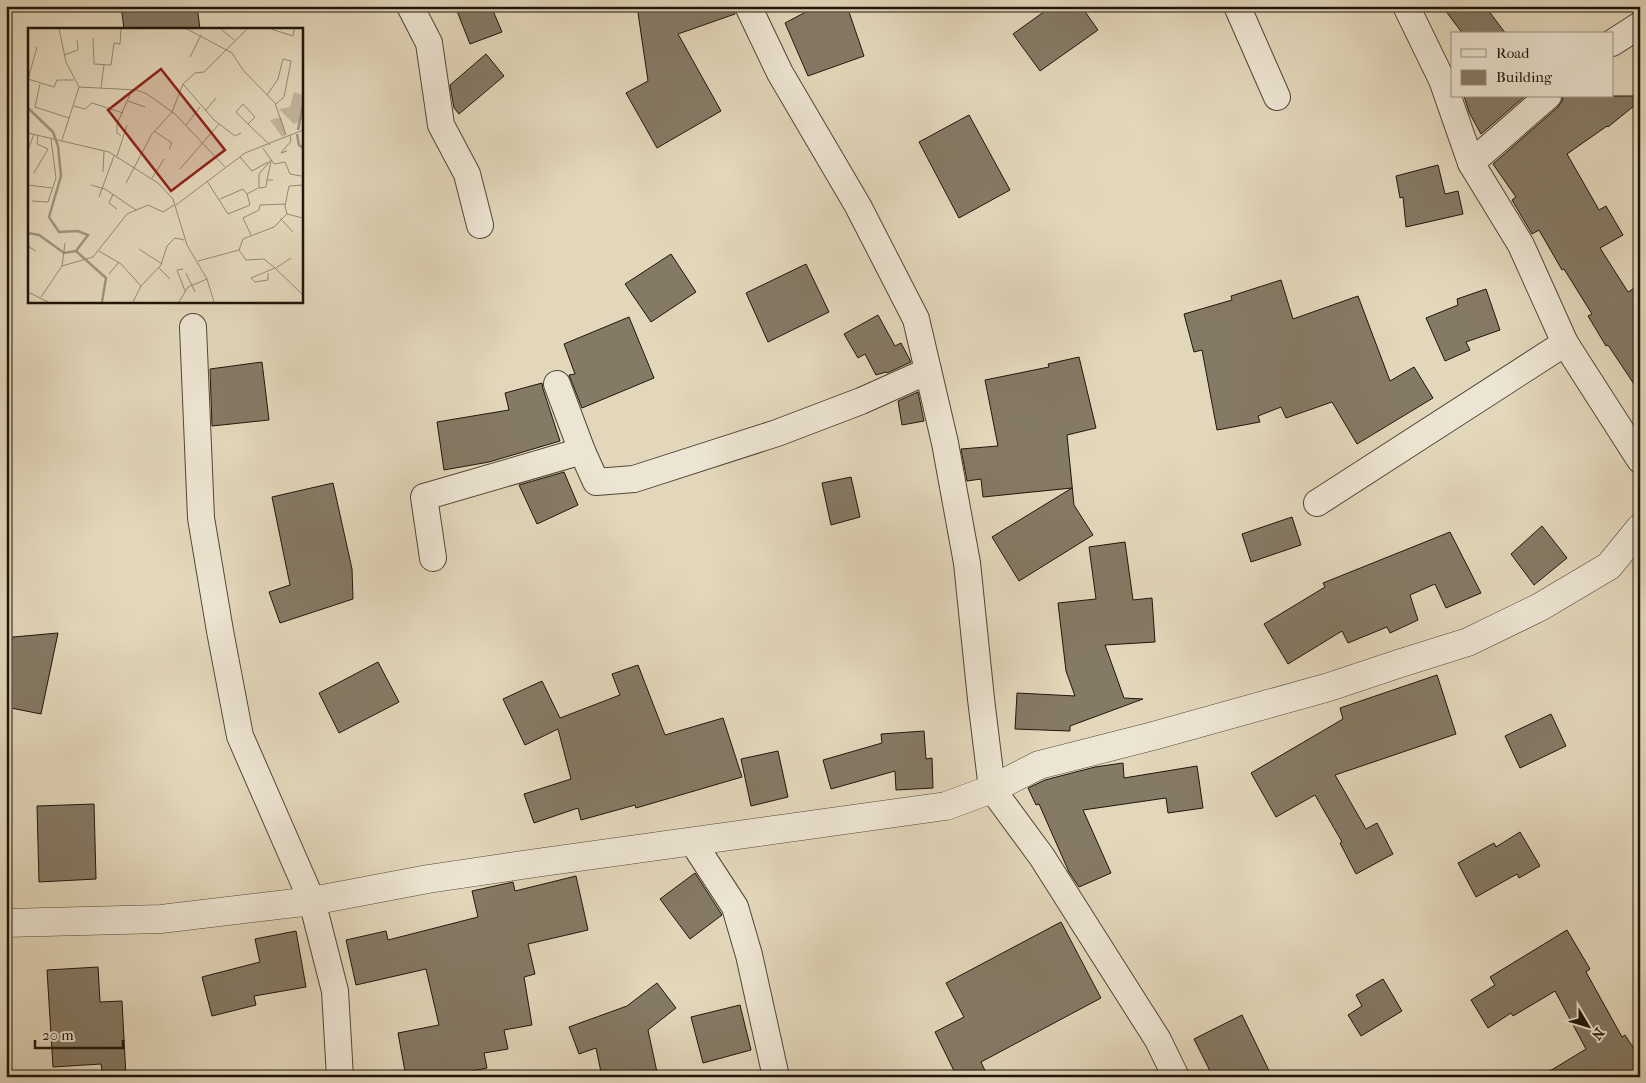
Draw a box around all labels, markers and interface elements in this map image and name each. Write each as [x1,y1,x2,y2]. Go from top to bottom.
inset map [28,28,302,302]
legend [1451,32,1614,98]
text: Road [1496,44,1530,62]
text: Building [1496,68,1553,86]
north arrow [1564,1000,1614,1050]
scale bar [35,1018,122,1050]
text: N [1588,1024,1608,1043]
text: 20 m [42,1026,74,1044]

